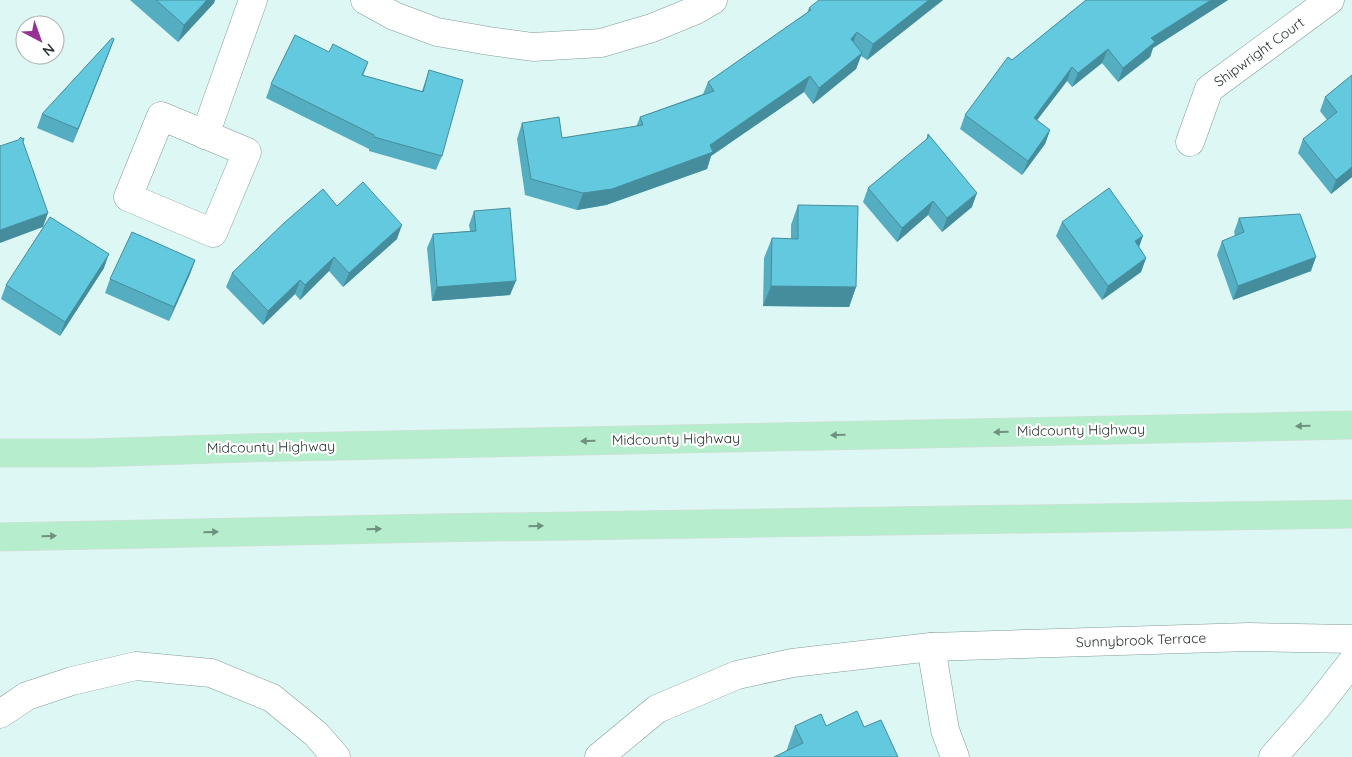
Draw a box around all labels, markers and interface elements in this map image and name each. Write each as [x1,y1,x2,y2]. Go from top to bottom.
street label: Shipwright Court [1210,13,1308,91]
north arrow [15,15,65,65]
text: N [39,40,58,60]
street label: Midcounty Highway [1017,420,1145,440]
one-way arrow [1295,422,1311,430]
one-way arrow [993,428,1009,436]
street label: Midcounty Highway [612,429,740,449]
one-way arrow [830,432,846,440]
street label: Midcounty Highway [207,437,335,457]
one-way arrow [580,437,596,445]
one-way arrow [528,522,544,530]
one-way arrow [366,525,382,533]
one-way arrow [203,528,219,536]
one-way arrow [41,532,57,540]
street label: Sunnybrook Terrace [1075,629,1207,651]

